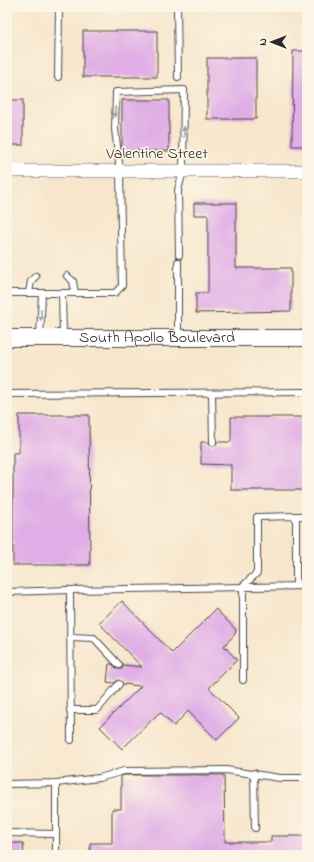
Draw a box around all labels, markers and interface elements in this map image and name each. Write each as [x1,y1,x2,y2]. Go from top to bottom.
north arrow [252,22,292,62]
text: N [255,38,271,46]
one-way arrow [112,106,118,119]
one-way arrow [180,126,187,138]
street label: Valentine Street [105,142,208,166]
one-way arrow [38,309,44,322]
street label: South Apollo Boulevard [79,326,235,350]

